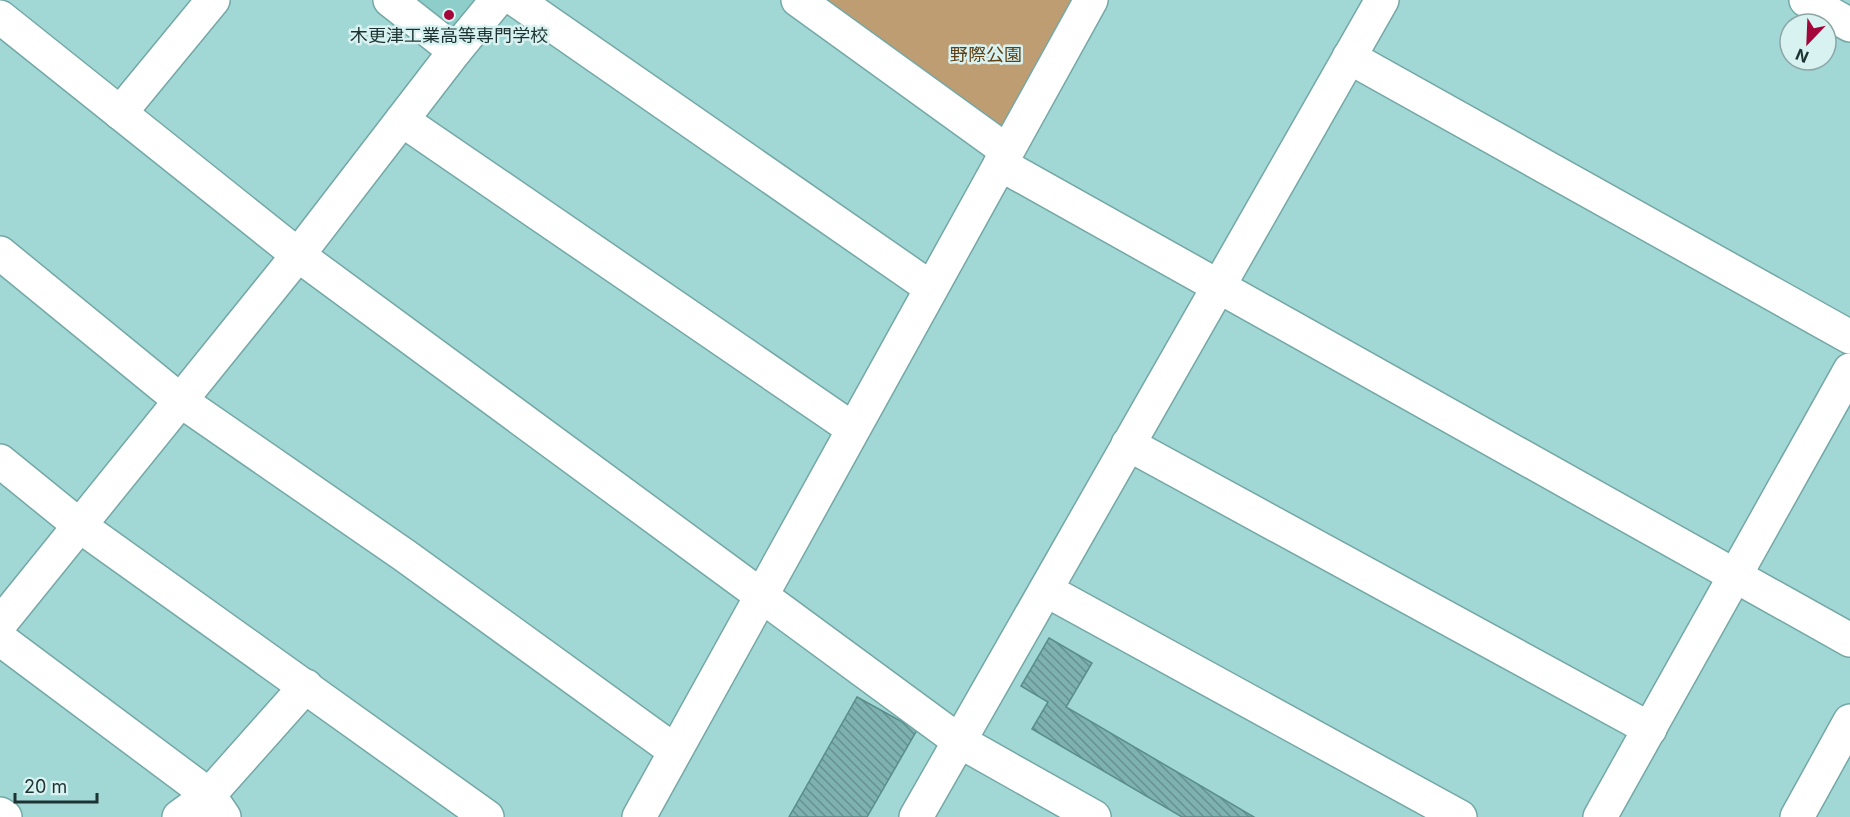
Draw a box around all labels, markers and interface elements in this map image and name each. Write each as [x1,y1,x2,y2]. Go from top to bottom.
marker: 木更津工業高等専門学校 [442,8,456,22]
north arrow [1778,12,1838,72]
place label: 木更津工業高等専門学校 [350,25,548,46]
park label: 野際公園 [950,44,1022,65]
text: N [1793,44,1812,67]
scale bar [15,766,98,804]
text: 20 m [24,776,67,797]

